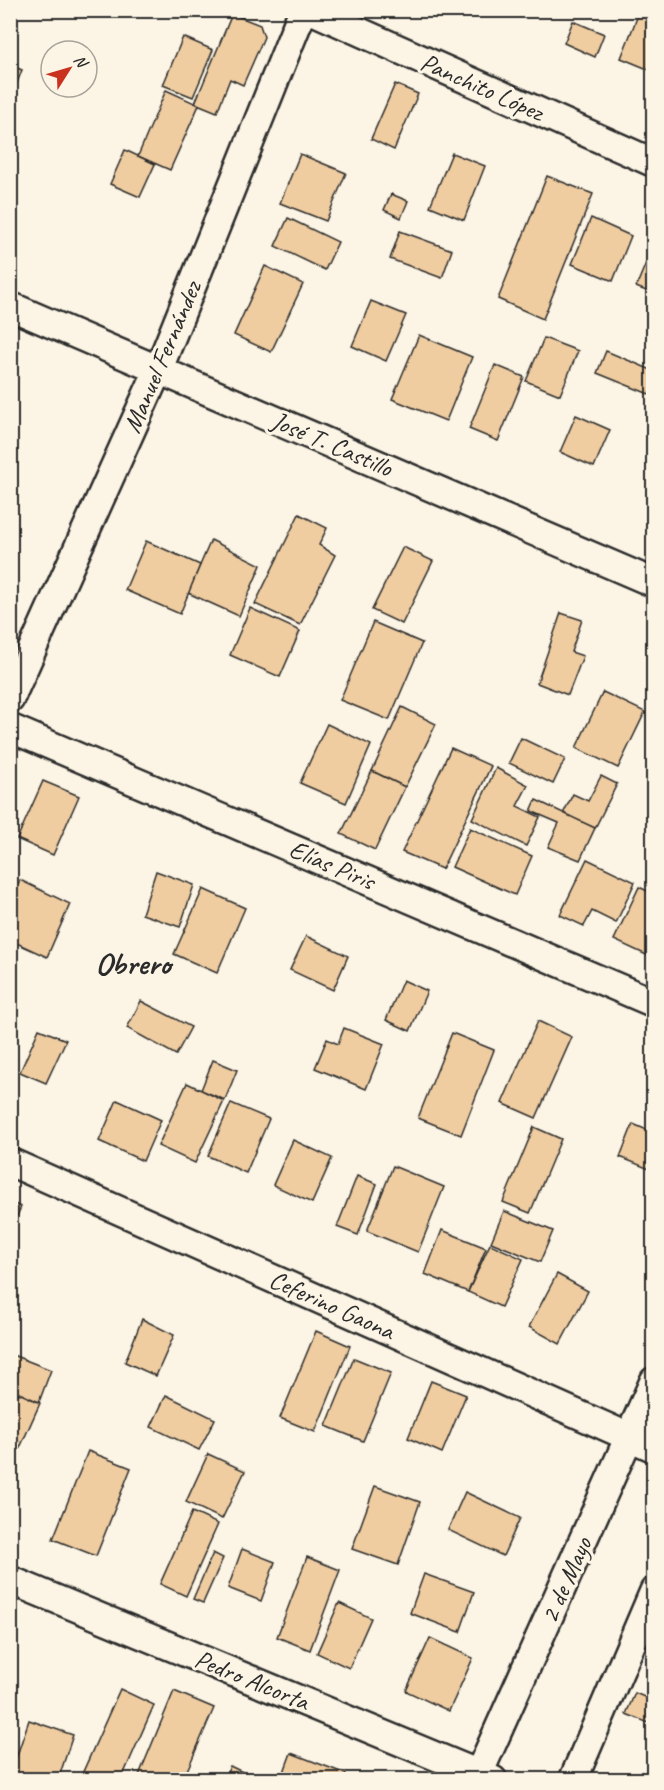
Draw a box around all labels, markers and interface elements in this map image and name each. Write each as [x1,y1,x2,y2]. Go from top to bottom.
north arrow [39,39,99,99]
street label: Panchito López [416,45,551,130]
text: N [69,51,93,73]
street label: Manuel Fernández [115,275,209,438]
street label: José T. Castillo [265,403,399,485]
street label: Elías Piris [284,832,382,899]
district label: Obrero [95,943,174,984]
street label: Ceferino Gaona [264,1263,401,1348]
street label: 2 de Mayo [533,1530,600,1628]
street label: Pedro Alcorta [190,1642,315,1718]

